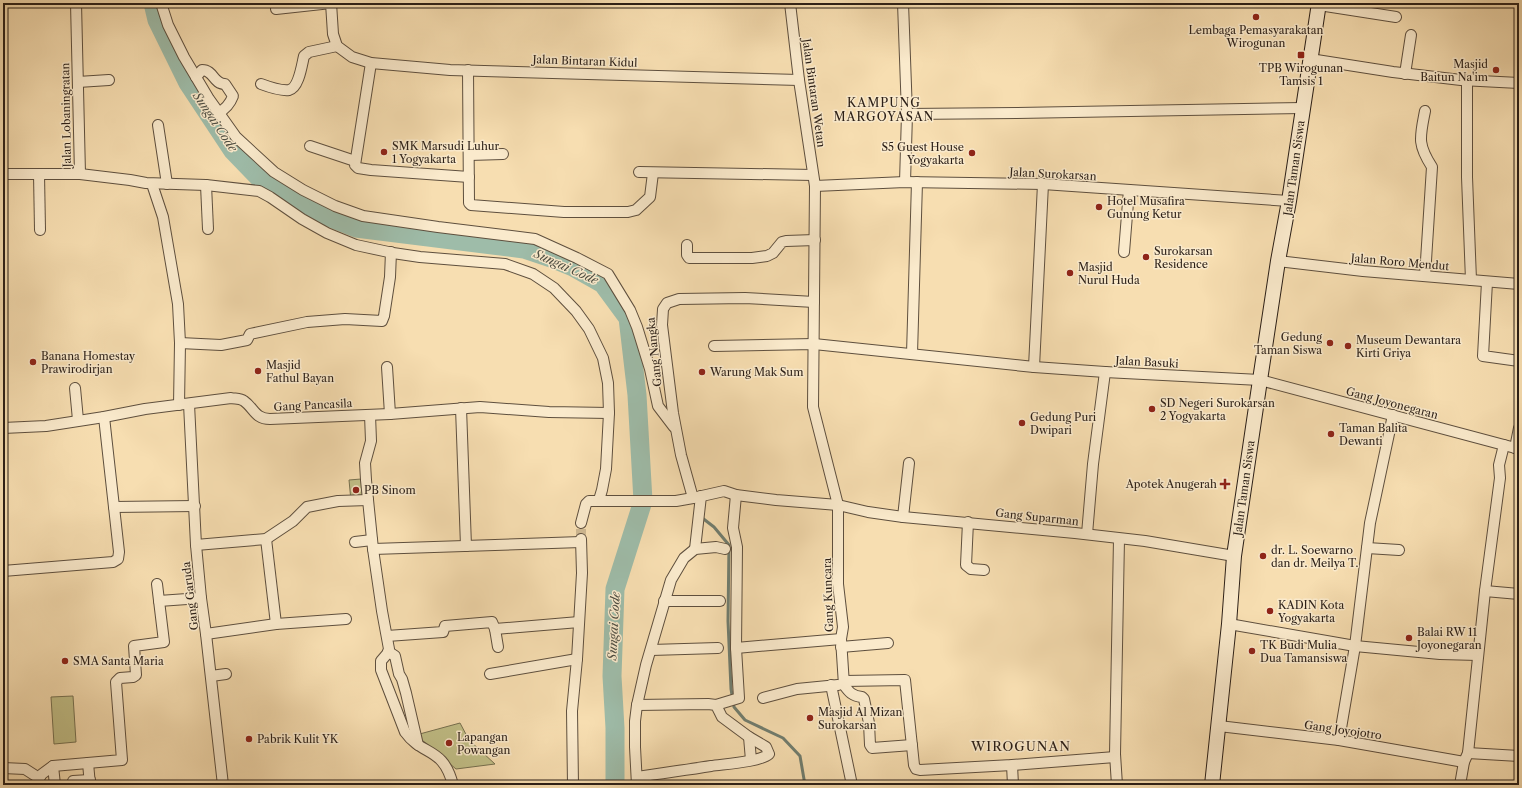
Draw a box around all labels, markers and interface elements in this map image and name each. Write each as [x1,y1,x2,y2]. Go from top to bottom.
marker: Lembaga Pemasyarakatan Wirogunan [1251,12,1261,22]
place label: Lembaga Pemasyarakatan Wirogunan [1189,23,1324,50]
street label: Jalan Bintaran Wetan [799,36,829,148]
marker: TPB Wirogunan Tamsis 1 [1296,50,1306,60]
street label: Jalan Bintaran Kidul [530,52,638,70]
place label: Masjid Baitun Na'im [1420,57,1489,84]
place label: TPB Wirogunan Tamsis 1 [1259,61,1343,88]
street label: Jalan Lobaningratan [58,62,74,169]
marker: Masjid Baitun Na'im [1491,65,1501,75]
water label: Sungai Code [189,88,242,155]
district label: KAMPUNG MARGOYASAN [833,95,935,124]
street label: Jalan Taman Siswa [1280,119,1308,219]
place label: SMK Marsudi Luhur 1 Yogyakarta [392,139,500,166]
place label: S5 Guest House Yogyakarta [882,140,964,167]
marker: SMK Marsudi Luhur 1 Yogyakarta [379,147,389,157]
marker: S5 Guest House Yogyakarta [967,148,977,158]
street label: Jalan Surokarsan [1007,165,1097,183]
place label: Hotel Musafira Gunung Ketur [1107,194,1185,221]
marker: Hotel Musafira Gunung Ketur [1094,202,1104,212]
place label: Surokarsan Residence [1154,244,1213,271]
water label: Sungai Code [531,245,602,288]
street label: Jalan Roro Mendut [1348,251,1450,273]
marker: Surokarsan Residence [1141,252,1151,262]
place label: Masjid Nurul Huda [1078,260,1140,287]
marker: Masjid Nurul Huda [1065,268,1075,278]
street label: Gang Nangka [643,317,665,387]
place label: Gedung Taman Siswa [1254,330,1322,357]
place label: Museum Dewantara Kirti Griya [1356,333,1461,360]
marker: Gedung Taman Siswa [1325,338,1335,348]
marker: Museum Dewantara Kirti Griya [1343,341,1353,351]
place label: Banana Homestay Prawirodirjan [41,349,136,376]
street label: Jalan Basuki [1113,353,1180,371]
marker: Banana Homestay Prawirodirjan [28,357,38,367]
place label: Masjid Fathul Bayan [266,358,334,385]
place label: Warung Mak Sum [709,365,804,379]
marker: Masjid Fathul Bayan [253,366,263,376]
marker: Warung Mak Sum [697,367,707,377]
street label: Gang Joyonegaran [1344,384,1440,422]
street label: Gang Pancasila [273,396,353,414]
place label: SD Negeri Surokarsan 2 Yogyakarta [1160,396,1275,423]
marker: SD Negeri Surokarsan 2 Yogyakarta [1147,404,1157,414]
place label: Gedung Puri Dwipari [1030,410,1097,437]
marker: Gedung Puri Dwipari [1017,418,1027,428]
place label: Taman Balita Dewanti [1339,421,1408,448]
marker: Taman Balita Dewanti [1326,429,1336,439]
street label: Jalan Taman Siswa [1230,439,1258,539]
place label: Apotek Anugerah [1125,477,1217,491]
marker: Apotek Anugerah [1220,479,1230,489]
place label: PB Sinom [364,483,416,497]
marker: PB Sinom [351,485,361,495]
street label: Gang Suparman [995,506,1080,528]
place label: dr. L. Soewarno dan dr. Meilya T. [1271,543,1359,570]
marker: dr. L. Soewarno dan dr. Meilya T. [1258,551,1268,561]
street label: Gang Kuncara [820,557,836,632]
street label: Gang Garuda [179,561,201,631]
water label: Sungai Code [604,590,623,662]
place label: KADIN Kota Yogyakarta [1277,598,1344,625]
marker: KADIN Kota Yogyakarta [1265,606,1275,616]
place label: Balai RW 11 Joyonegaran [1415,625,1482,652]
marker: Balai RW 11 Joyonegaran [1404,633,1414,643]
place label: TK Budi Mulia Dua Tamansiswa [1260,638,1348,665]
marker: TK Budi Mulia Dua Tamansiswa [1247,646,1257,656]
place label: SMA Santa Maria [73,654,164,668]
marker: SMA Santa Maria [60,656,70,666]
place label: Masjid Al Mizan Surokarsan [818,705,903,732]
marker: Masjid Al Mizan Surokarsan [805,713,815,723]
street label: Gang Joyojotro [1303,718,1383,742]
place label: Lapangan Powangan [457,730,510,757]
place label: Pabrik Kulit YK [257,732,339,746]
marker: Pabrik Kulit YK [244,734,254,744]
marker: Lapangan Powangan [444,738,454,748]
district label: WIROGUNAN [970,738,1071,754]

